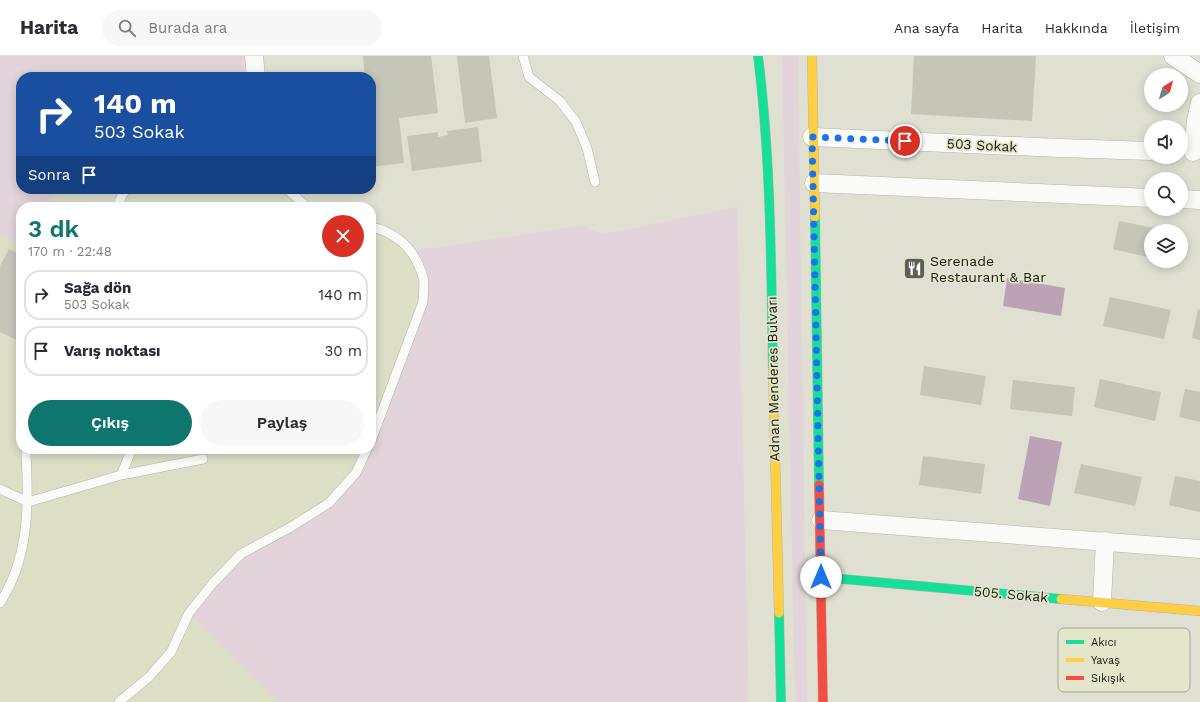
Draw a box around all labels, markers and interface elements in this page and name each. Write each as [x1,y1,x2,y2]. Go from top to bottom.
search box [102,10,382,46]
text: Harita [20,16,78,39]
icon: search [116,17,138,39]
text: Burada ara [148,19,227,37]
text: Ana sayfa [894,20,959,36]
text: Harita [981,20,1023,36]
text: Hakkında [1045,20,1108,36]
text: İletişim [1130,20,1180,36]
north arrow [1144,68,1188,112]
map controls [1144,68,1188,268]
text: 140 m [94,87,177,120]
icon: right [28,88,80,140]
button: sound [1144,120,1188,164]
text: 503 Sokak [94,121,185,142]
pin [888,124,922,158]
icon: arrive [894,130,916,152]
street label: 503 Sokak [946,135,1018,155]
icon: arrive [78,164,100,186]
text: Sonra [28,166,70,184]
button: search [1144,172,1188,216]
text: 3 dk [28,215,79,243]
button: close [322,215,364,257]
button: layers [1144,224,1188,268]
text: 170 m · 22:48 [28,244,112,259]
place label: Serenade Restaurant & Bar [930,253,1046,285]
restaurant icon: Serenade Restaurant & Bar [901,256,927,282]
text: Sağa dön [64,279,131,297]
icon: right [30,284,52,306]
text: 140 m [318,286,362,304]
street label: Adnan Menderes Bulvarı [764,296,782,462]
text: 503 Sokak [64,297,130,312]
icon: arrive [30,340,52,362]
text: Varış noktası [64,342,161,360]
text: 30 m [325,342,362,360]
button: Çıkış [28,400,192,446]
button: Paylaş [200,400,364,446]
position arrow [800,556,842,598]
street label: 505. Sokak [973,583,1049,605]
legend [1058,628,1190,692]
text: Akıcı [1091,636,1117,649]
text: Yavaş [1091,654,1120,667]
text: Sıkışık [1091,672,1125,685]

